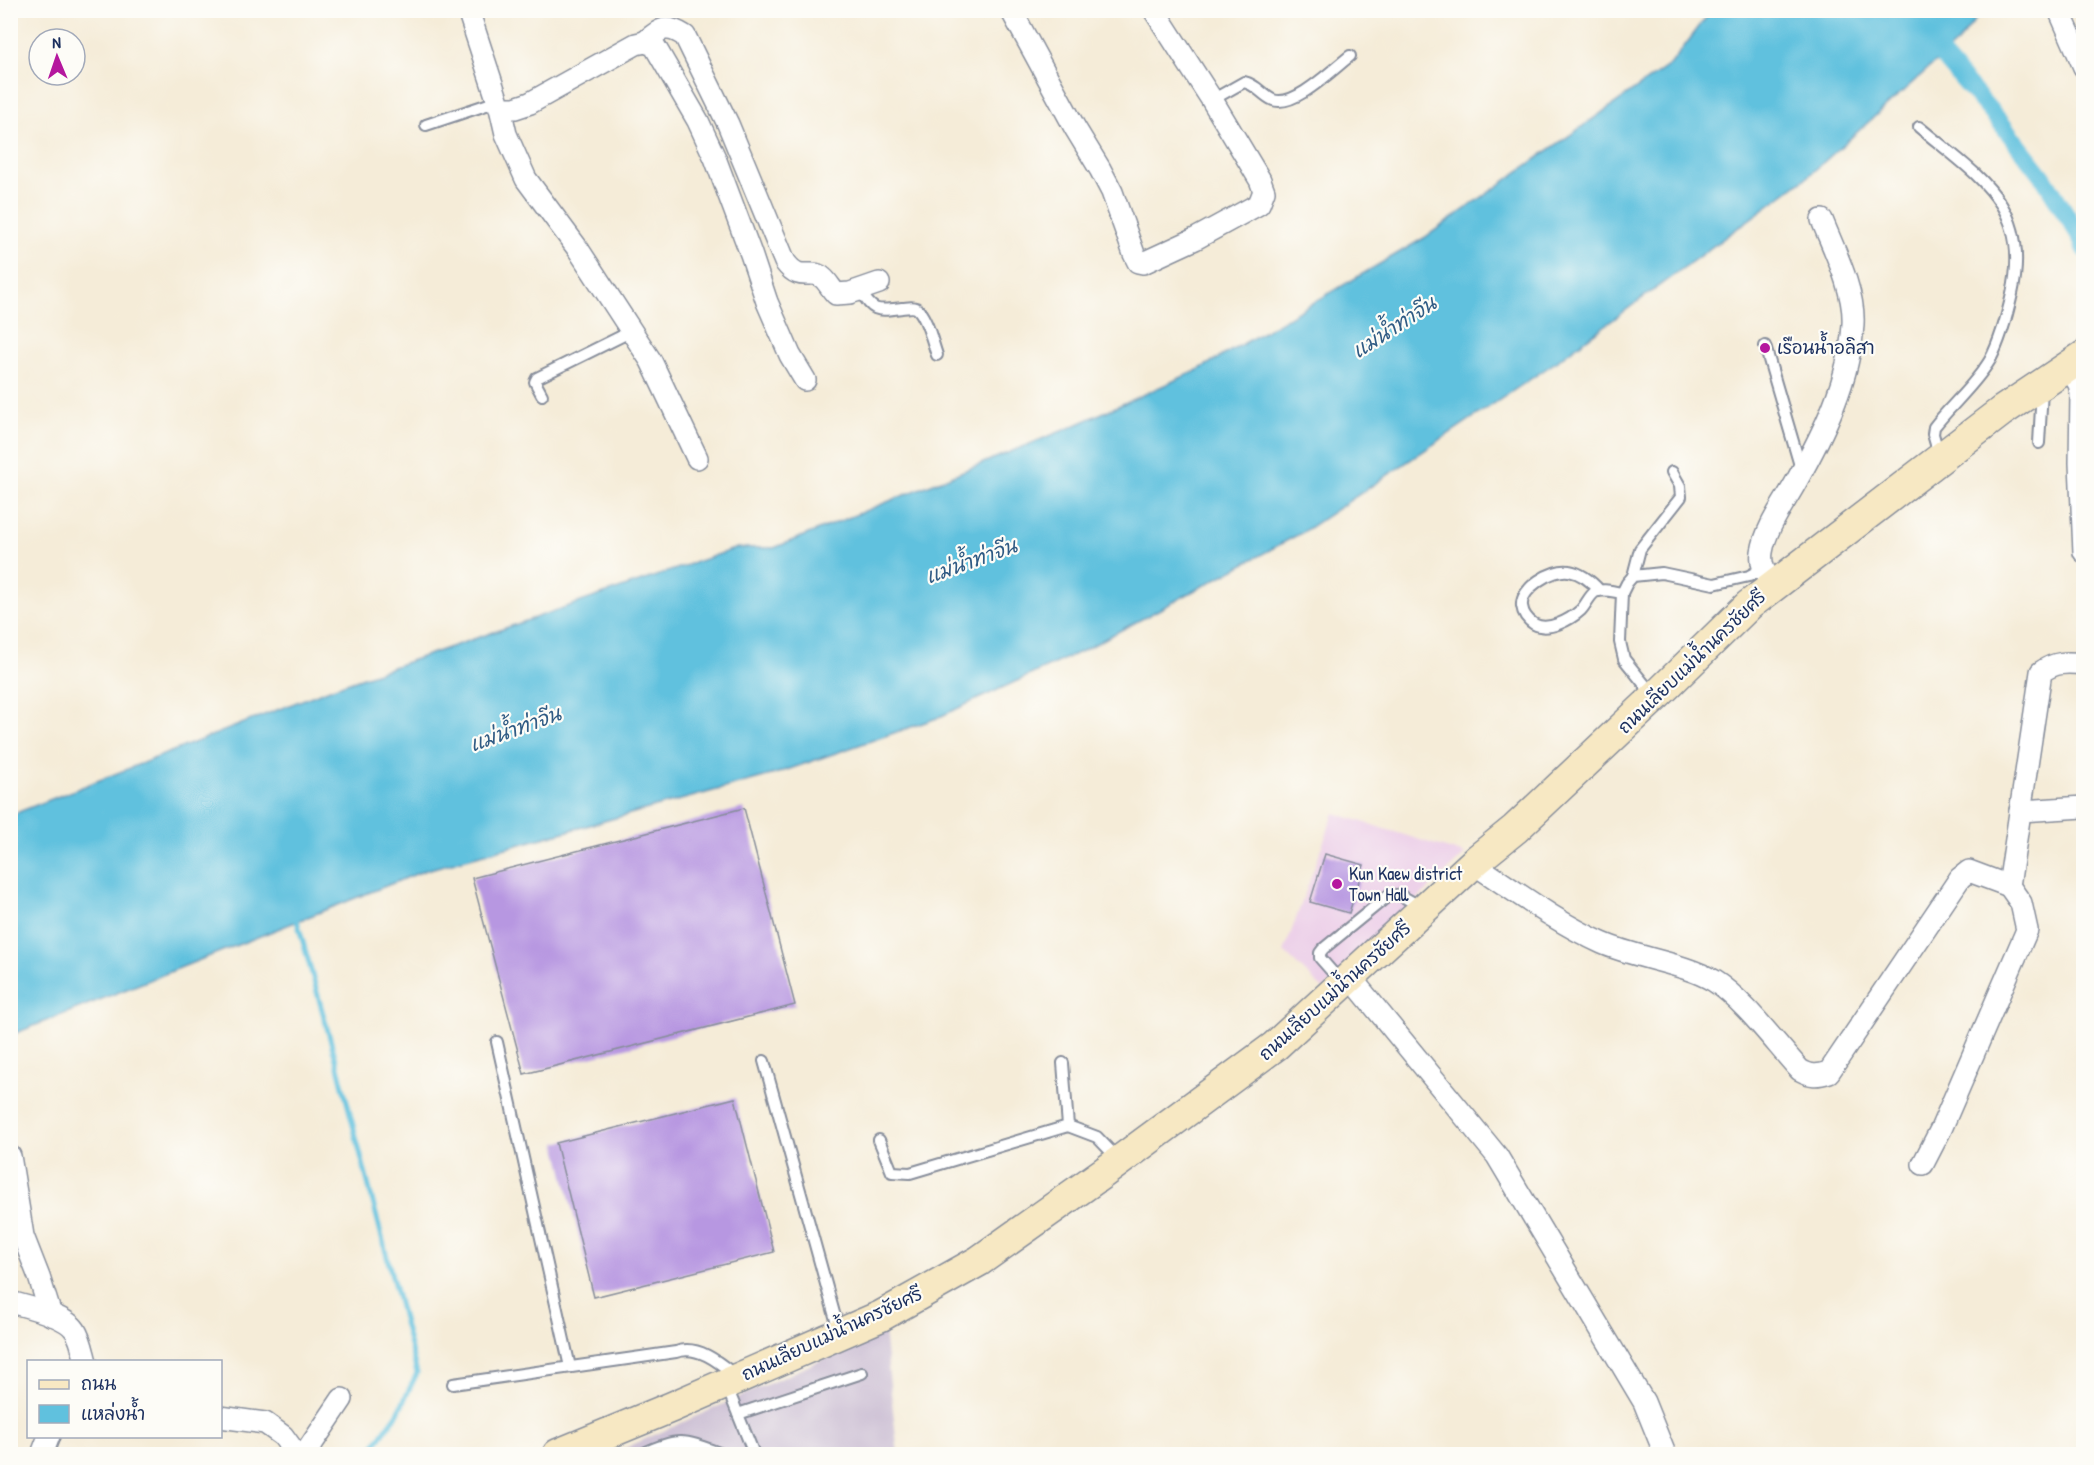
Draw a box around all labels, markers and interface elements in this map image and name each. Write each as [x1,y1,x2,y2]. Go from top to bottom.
north arrow [27,27,87,87]
text: N [52,31,62,53]
water label: แม่น้ำท่าจีน [1344,285,1442,364]
place label: เรือนน้ำอลิสา [1777,331,1875,360]
marker: เรือนน้ำอลิสา [1758,341,1772,355]
water label: แม่น้ำท่าจีน [920,527,1022,590]
street label: ถนนเลียบแม่น้ำนครชัยศรี [1609,581,1771,739]
water label: แม่น้ำท่าจีน [464,695,566,758]
place label: Kun Kaew district Town Hall [1349,861,1463,907]
marker: Kun Kaew district Town Hall [1330,877,1344,891]
street label: ถนนเลียบแม่น้ำนครชัยศรี [1250,912,1416,1066]
street label: ถนนเลียบแม่น้ำนครชัยศรี [736,1277,926,1387]
legend [27,1360,222,1438]
text: ถนน [81,1371,116,1396]
text: แหล่งน้ำ [81,1397,145,1426]

